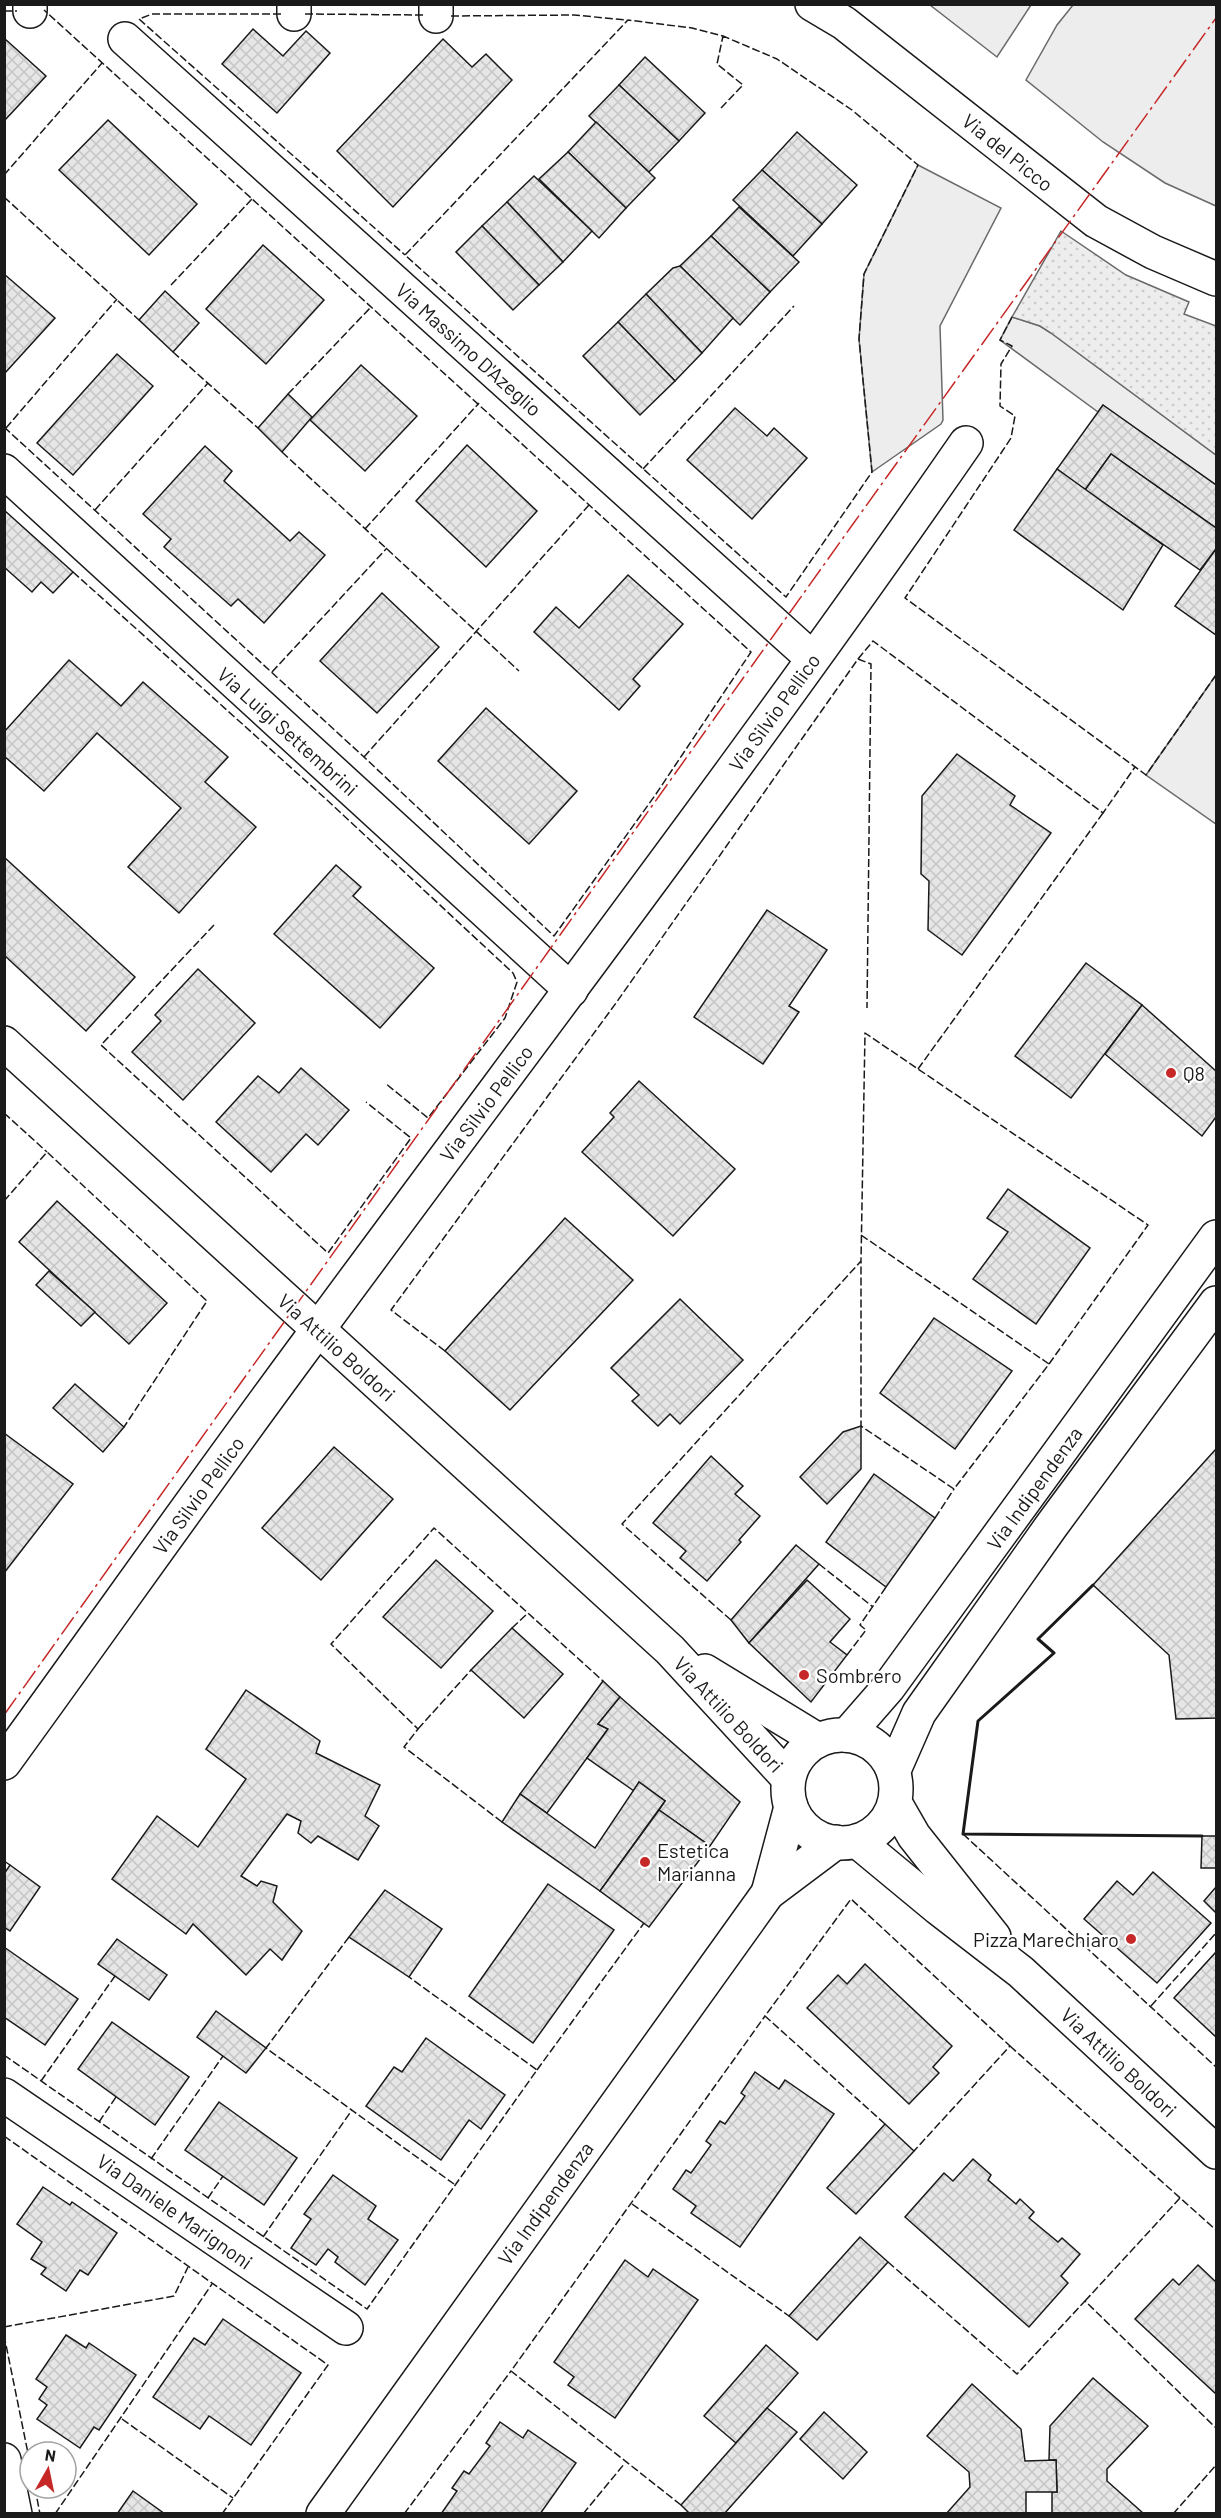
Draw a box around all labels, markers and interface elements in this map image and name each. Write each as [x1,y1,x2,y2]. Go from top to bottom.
street label: Via del Picco [958,108,1058,196]
street label: Via Massimo D'Azeglio [391,277,547,421]
street label: Via Silvio Pellico [723,648,825,776]
street label: Via Luigi Settembrini [213,662,363,800]
street label: Via Silvio Pellico [434,1040,538,1166]
place label: Q8 [1183,1061,1205,1085]
marker: Q8 [1164,1066,1178,1080]
street label: Via Attilio Boldori [273,1288,401,1406]
street label: Via Indipendenza [981,1422,1087,1554]
street label: Via Silvio Pellico [147,1431,249,1559]
street label: Via Attilio Boldori [669,1651,789,1777]
place label: Sombrero [816,1663,902,1687]
marker: Sombrero [797,1668,811,1682]
place label: Estetica Marianna [657,1838,736,1885]
marker: Estetica Marianna [638,1855,652,1869]
place label: Pizza Marechiaro [973,1927,1119,1951]
marker: Pizza Marechiaro [1124,1932,1138,1946]
street label: Via Attilio Boldori [1056,2002,1182,2122]
street label: Via Indipendenza [492,2137,598,2269]
street label: Via Daniele Marignoni [93,2148,257,2274]
north arrow [18,2440,78,2500]
text: N [44,2444,57,2465]

